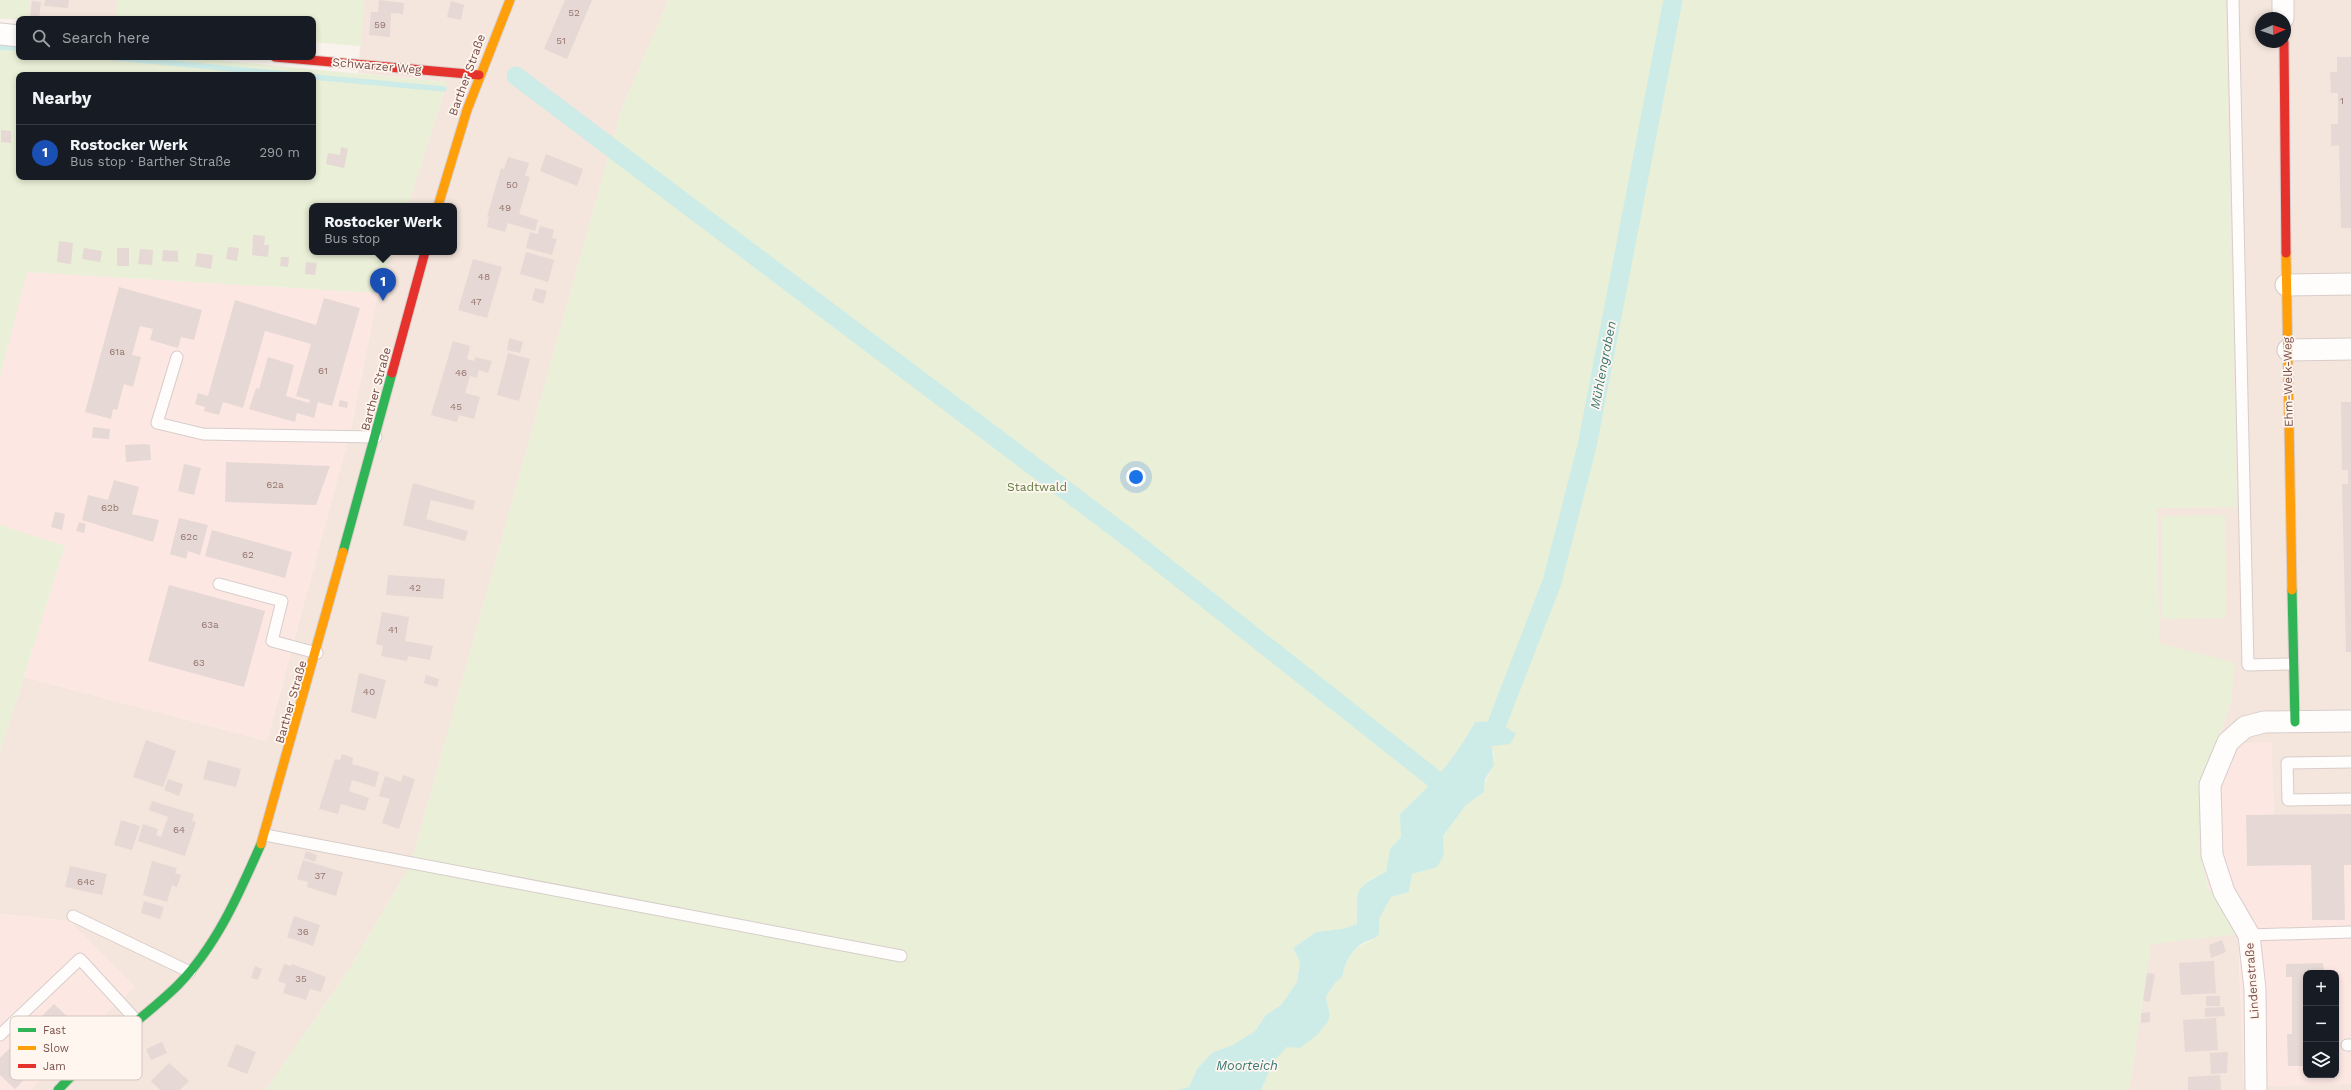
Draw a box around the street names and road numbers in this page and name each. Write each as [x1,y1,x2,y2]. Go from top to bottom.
street label: Barther Straße [446,32,488,118]
street label: Schwarzer Weg [332,55,423,77]
street label: Ehm-Welk-Weg [2280,336,2296,427]
street label: Barther Straße [358,346,394,432]
street label: Barther Straße [272,659,310,745]
street label: Lindenstraße [2242,942,2262,1020]

